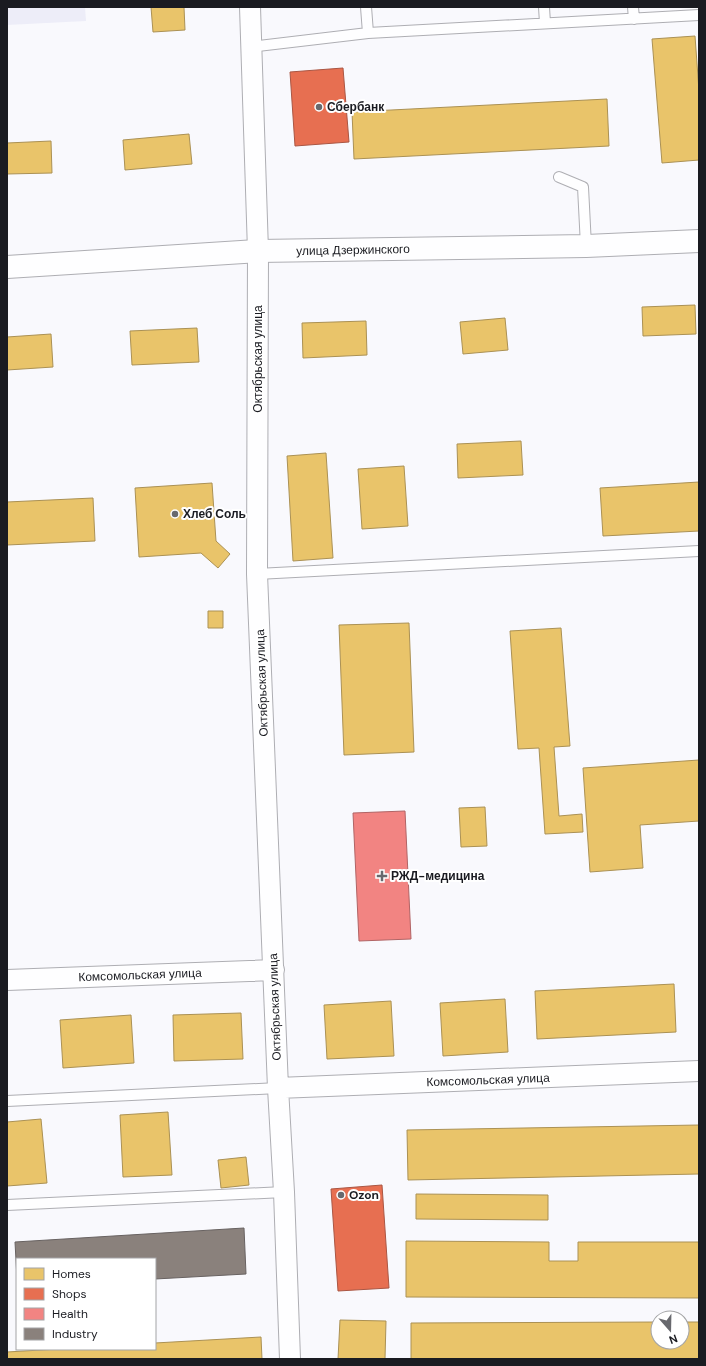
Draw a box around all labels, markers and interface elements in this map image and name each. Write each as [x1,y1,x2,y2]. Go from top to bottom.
place label: Сбербанк [327,99,385,115]
marker: Сбербанк [314,102,324,112]
street label: улица Дзержинского [296,241,410,259]
street label: Октябрьская улица [250,305,266,413]
place label: Хлеб Соль [183,506,246,522]
marker: Хлеб Соль [170,509,180,519]
street label: Октябрьская улица [252,629,272,737]
place label: РЖД-медицина [391,868,485,884]
marker: РЖД-медицина [376,870,388,882]
street label: Октябрьская улица [265,953,285,1061]
street label: Комсомольская улица [78,965,202,985]
street label: Комсомольская улица [426,1070,550,1090]
place label: Ozon [349,1187,379,1203]
marker: Ozon [336,1190,346,1200]
legend [16,1258,156,1350]
text: Homes [52,1266,91,1282]
text: Shops [52,1286,87,1302]
text: Health [52,1306,88,1322]
north arrow [650,1310,690,1350]
text: Industry [52,1326,98,1342]
text: N [667,1331,680,1347]

